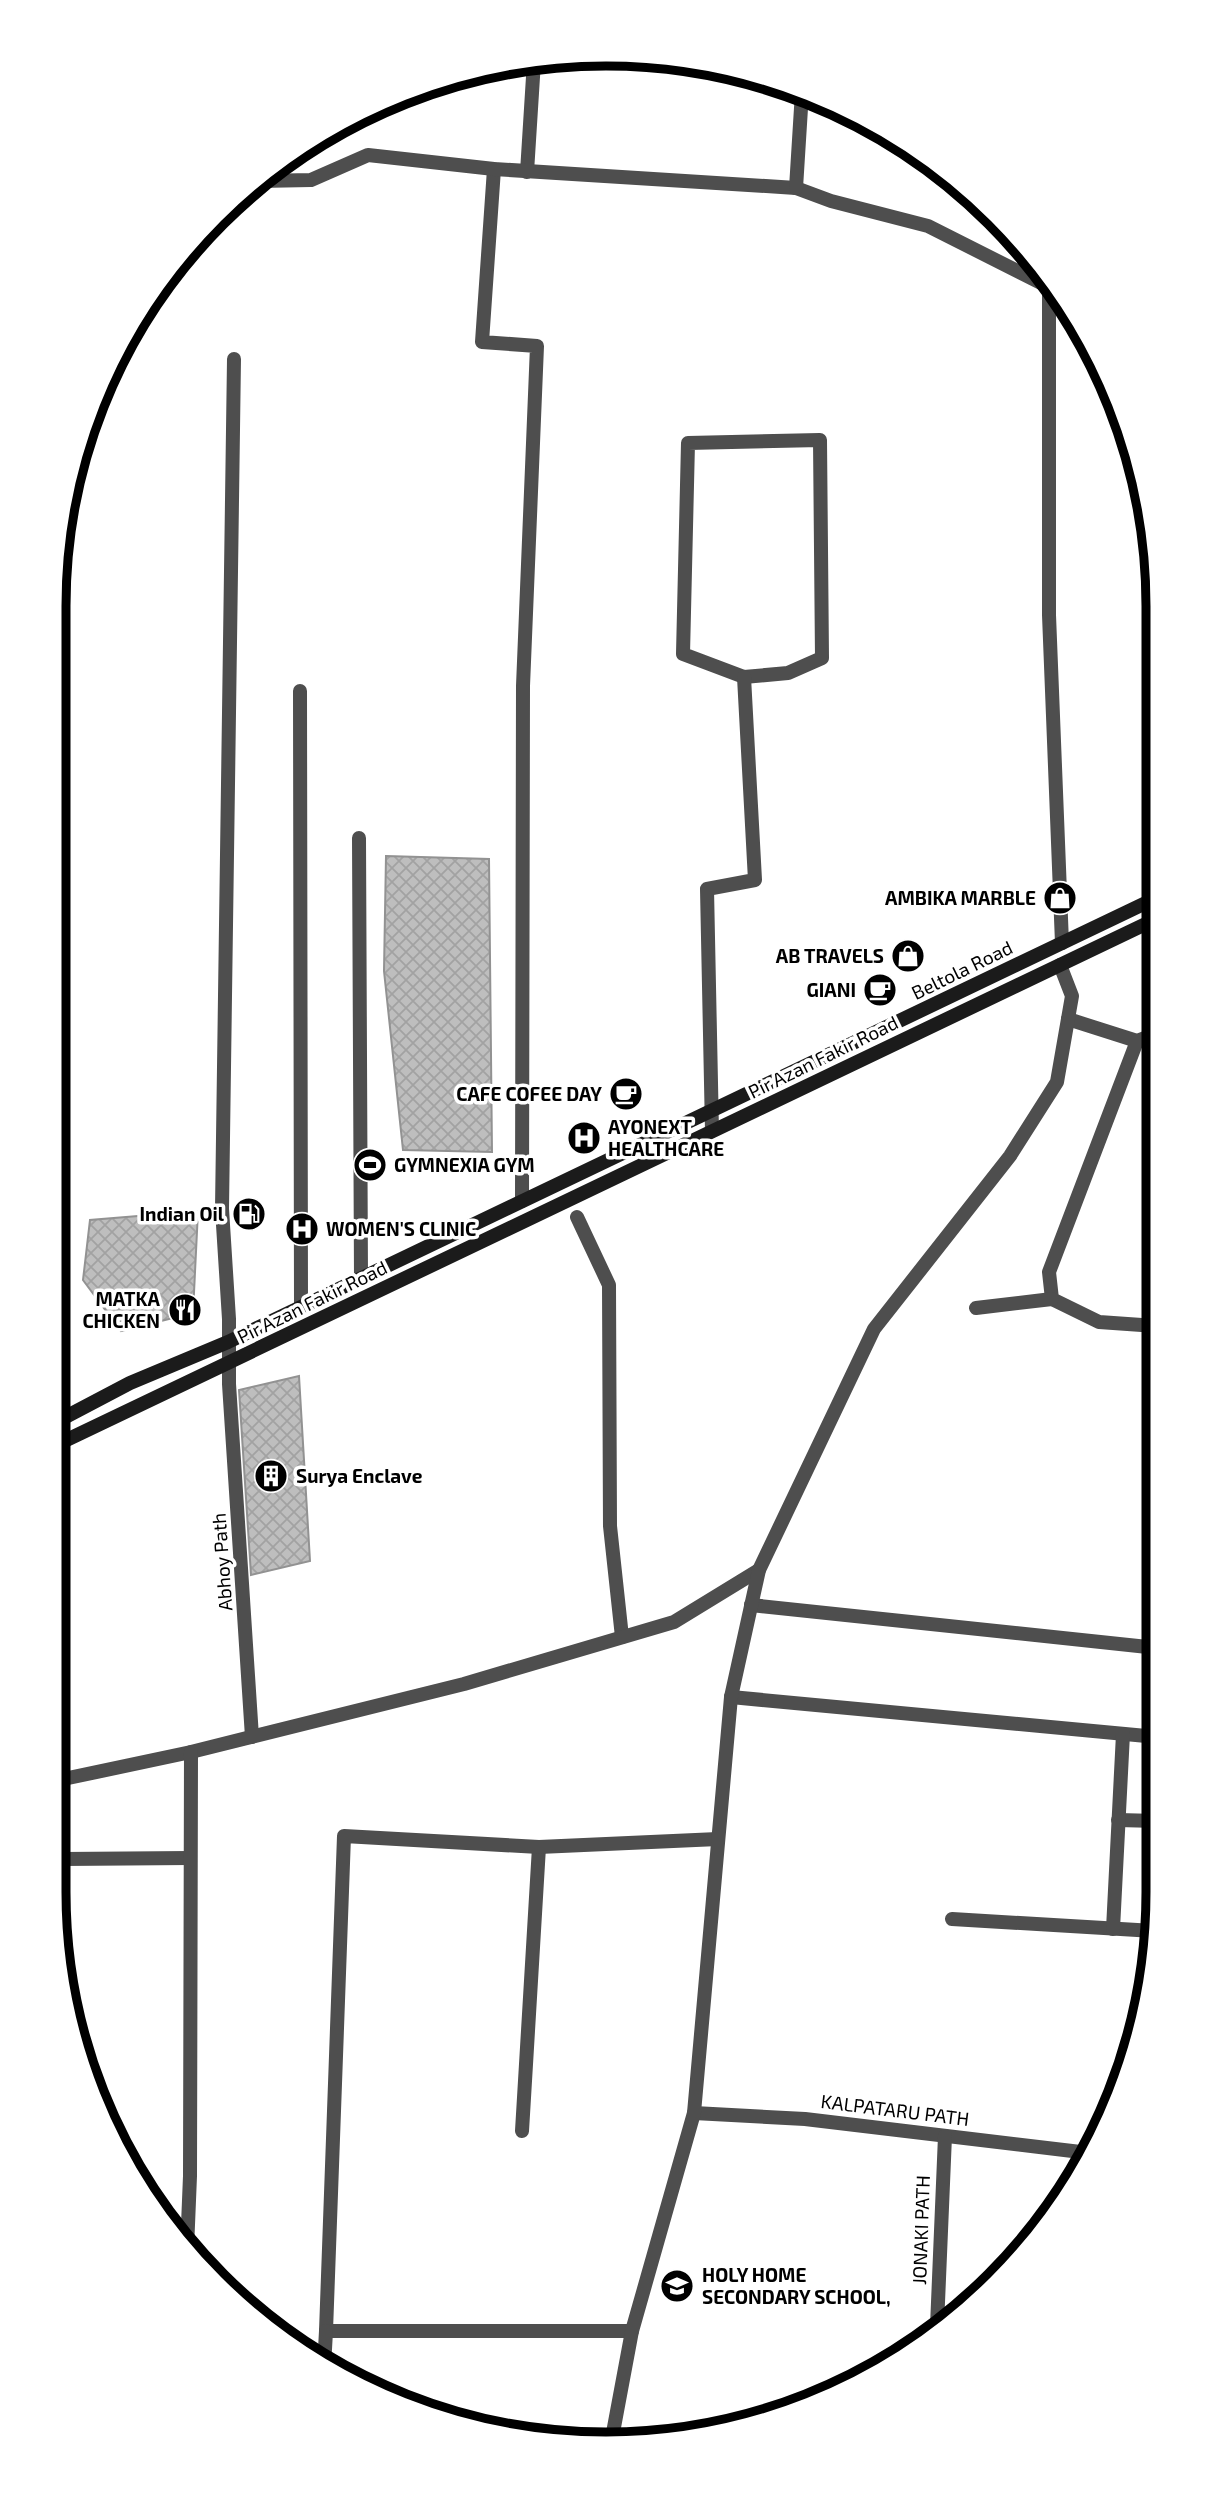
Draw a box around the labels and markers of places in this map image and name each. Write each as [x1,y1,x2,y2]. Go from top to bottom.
shop icon: AMBIKA MARBLE [1041,879,1079,917]
place label: AMBIKA MARBLE [885,886,1036,909]
shop icon: AB TRAVELS [889,937,927,975]
place label: AB TRAVELS [776,944,884,967]
cafe icon: GIANI [861,971,899,1009]
place label: GIANI [806,978,856,1001]
cafe icon: CAFE COFEE DAY [607,1075,645,1113]
place label: CAFE COFEE DAY [456,1082,602,1105]
place label: AYONEXT HEALTHCARE [608,1115,724,1160]
hospital icon: AYONEXT HEALTHCARE [565,1119,603,1157]
sports icon: GYMNEXIA GYM [351,1146,389,1184]
place label: GYMNEXIA GYM [394,1153,535,1176]
fuel station icon: Indian Oil [230,1195,268,1233]
place label: Indian Oil [140,1202,225,1225]
hospital icon: WOMEN'S CLINIC [283,1210,321,1248]
place label: WOMEN'S CLINIC [326,1217,476,1240]
place label: MATKA CHICKEN [82,1287,161,1332]
restaurant icon: MATKA CHICKEN [166,1291,204,1329]
building icon: Surya Enclave [252,1457,290,1495]
place label: Surya Enclave [296,1464,423,1488]
place label: HOLY HOME SECONDARY SCHOOL, [702,2263,891,2308]
school or university icon: HOLY HOME SECONDARY SCHOOL, [658,2267,696,2305]

